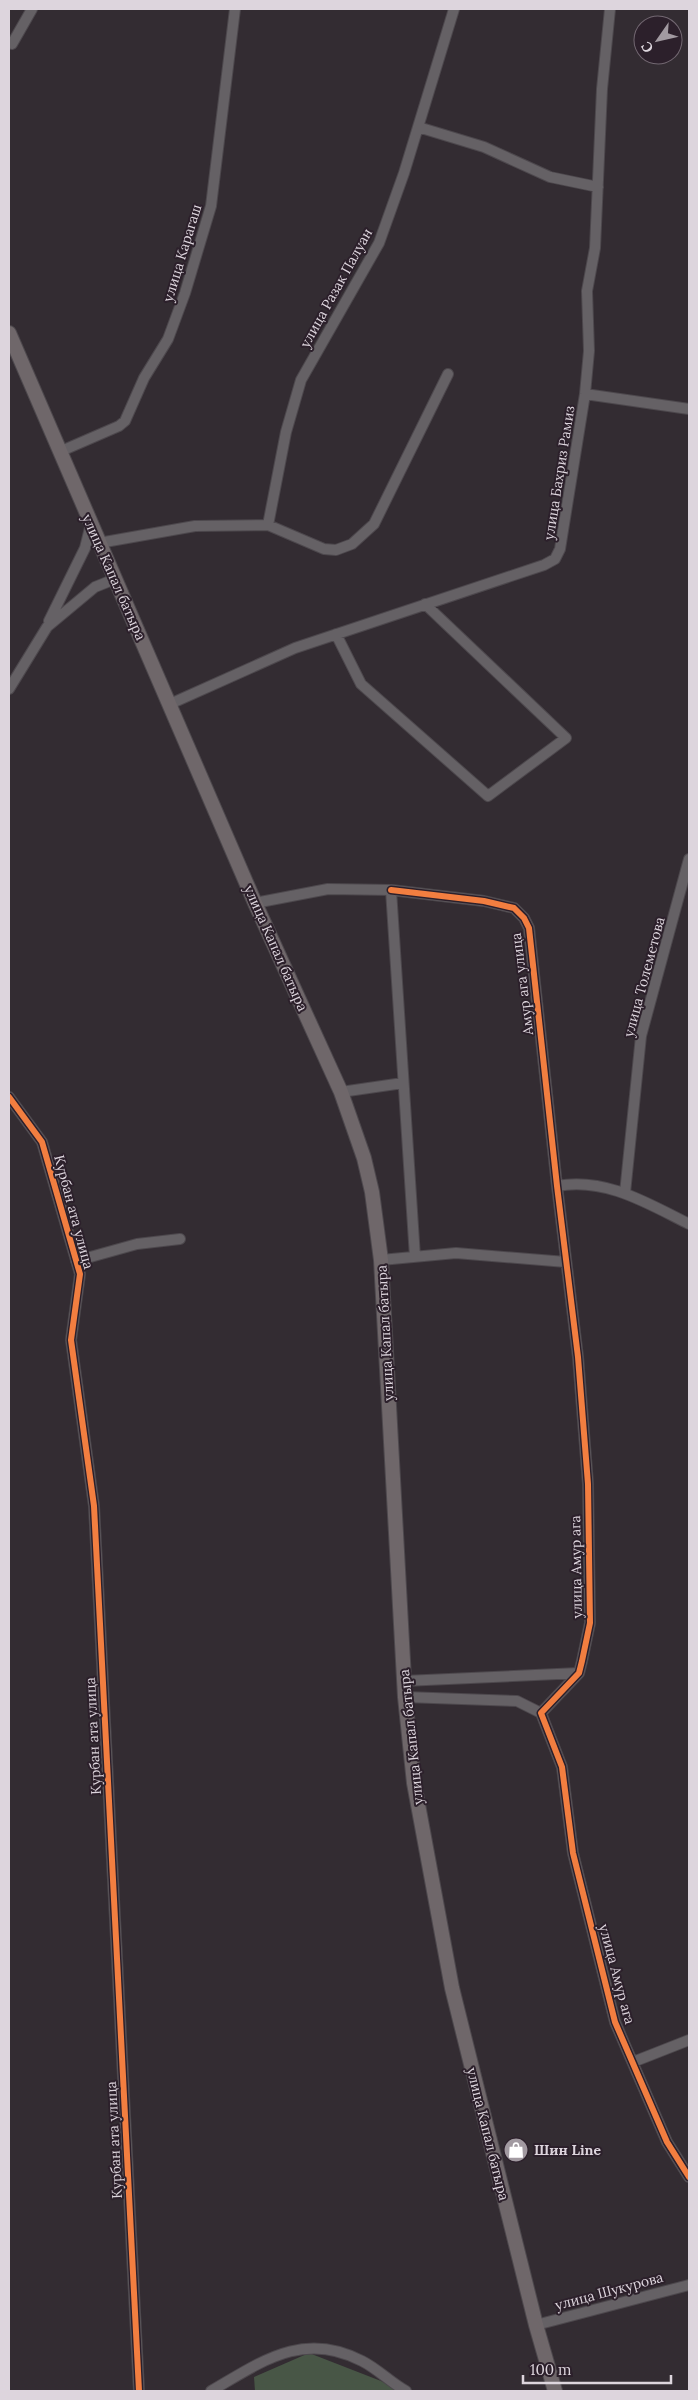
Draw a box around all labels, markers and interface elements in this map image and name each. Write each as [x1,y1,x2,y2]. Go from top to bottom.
north arrow [633,15,683,65]
text: С [637,38,657,56]
street label: улица Карагаш [159,202,205,304]
street label: улица Разак Палуан [296,225,376,351]
street label: улица Бахриз Рамиз [539,404,579,541]
street label: улица Капал батыра [78,511,150,643]
street label: улица Капал батыра [240,882,312,1014]
street label: улица Толеметова [619,915,669,1039]
street label: Амур ага улица [507,932,537,1037]
street label: Курбан ата улица [50,1153,98,1271]
street label: улица Капал батыра [372,1264,398,1402]
street label: улица Амур ага [566,1515,586,1619]
street label: улица Капал батыра [395,1668,427,1806]
street label: Курбан ата улица [81,1677,105,1795]
street label: улица Амур ага [595,1922,639,2026]
street label: улица Капал батыра [463,2066,513,2202]
street label: Курбан ата улица [102,2081,126,2199]
shop icon: Шин Line [503,2137,529,2163]
place label: Шин Line [534,2141,601,2159]
street label: улица Шукурова [553,2268,665,2314]
scale bar [523,2352,670,2384]
text: 100 m [530,2360,571,2379]

